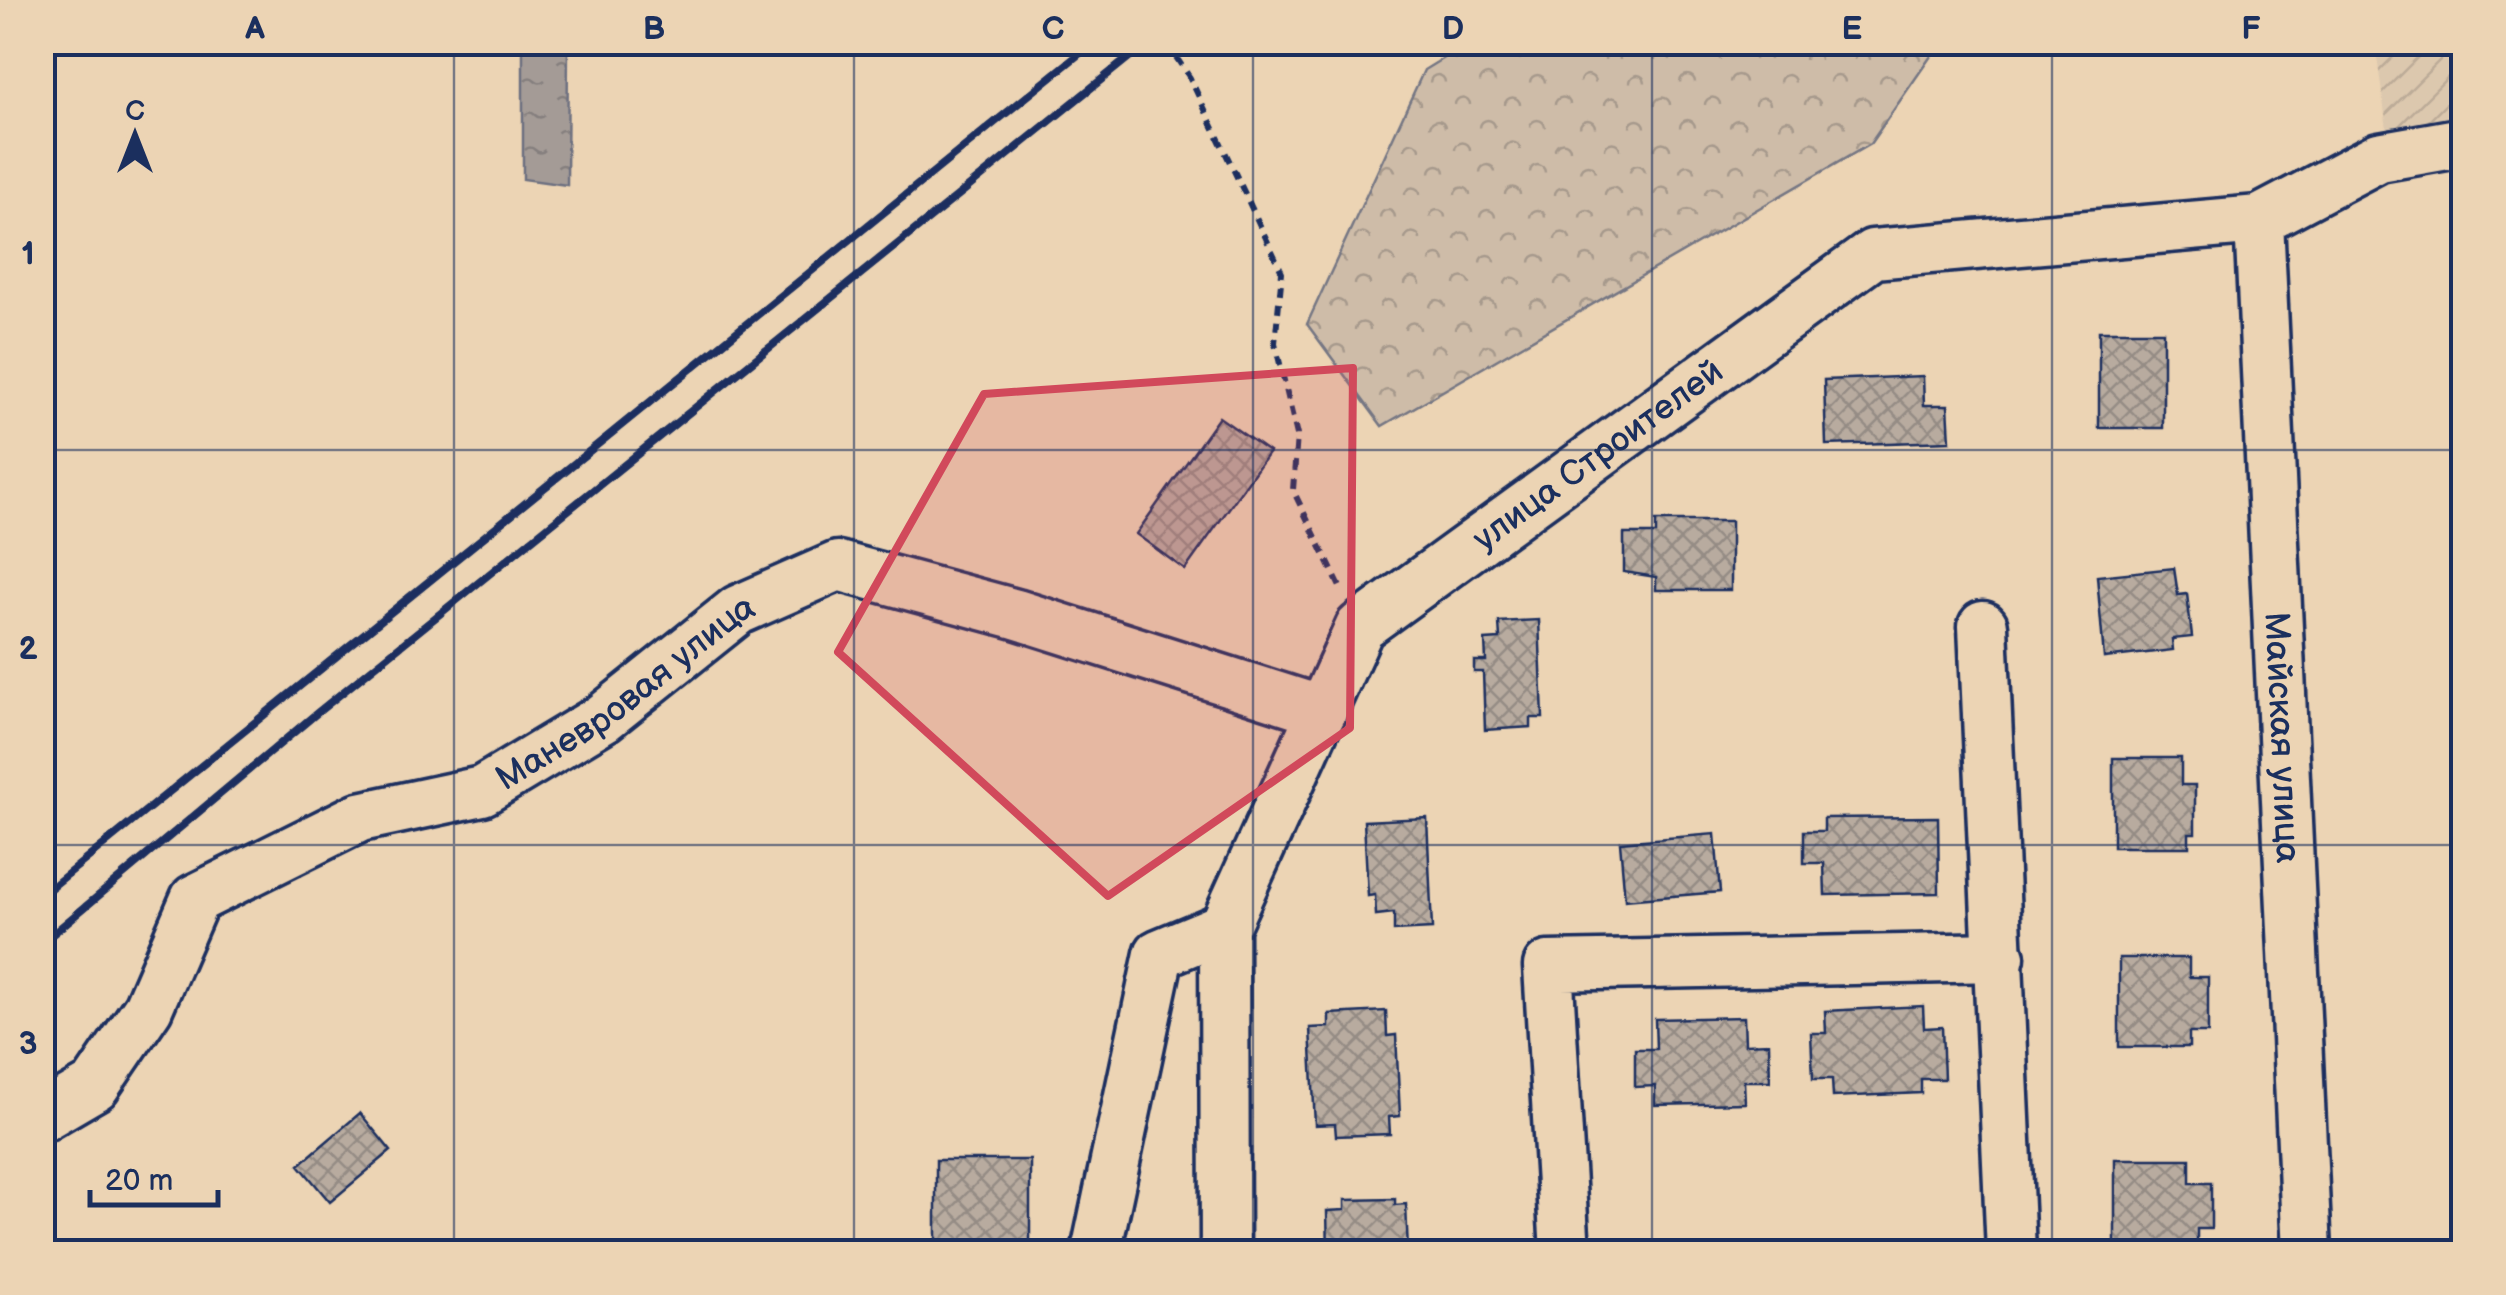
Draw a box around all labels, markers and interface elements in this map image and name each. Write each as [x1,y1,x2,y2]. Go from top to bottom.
text: A [244,10,265,49]
text: B [643,10,665,49]
text: C [1042,10,1064,49]
text: D [1442,10,1464,49]
text: E [1842,10,1862,49]
text: F [2241,10,2261,49]
north arrow [85,85,185,185]
text: С [125,95,145,128]
text: 1 [21,235,35,274]
street label: улица Строителей [1465,350,1732,561]
street label: Маневровая улица [488,585,762,801]
street label: Майская улица [2254,611,2309,864]
text: 2 [18,630,38,669]
text: 3 [19,1025,37,1064]
scale bar [90,1145,218,1207]
text: 20 m [105,1163,173,1199]

